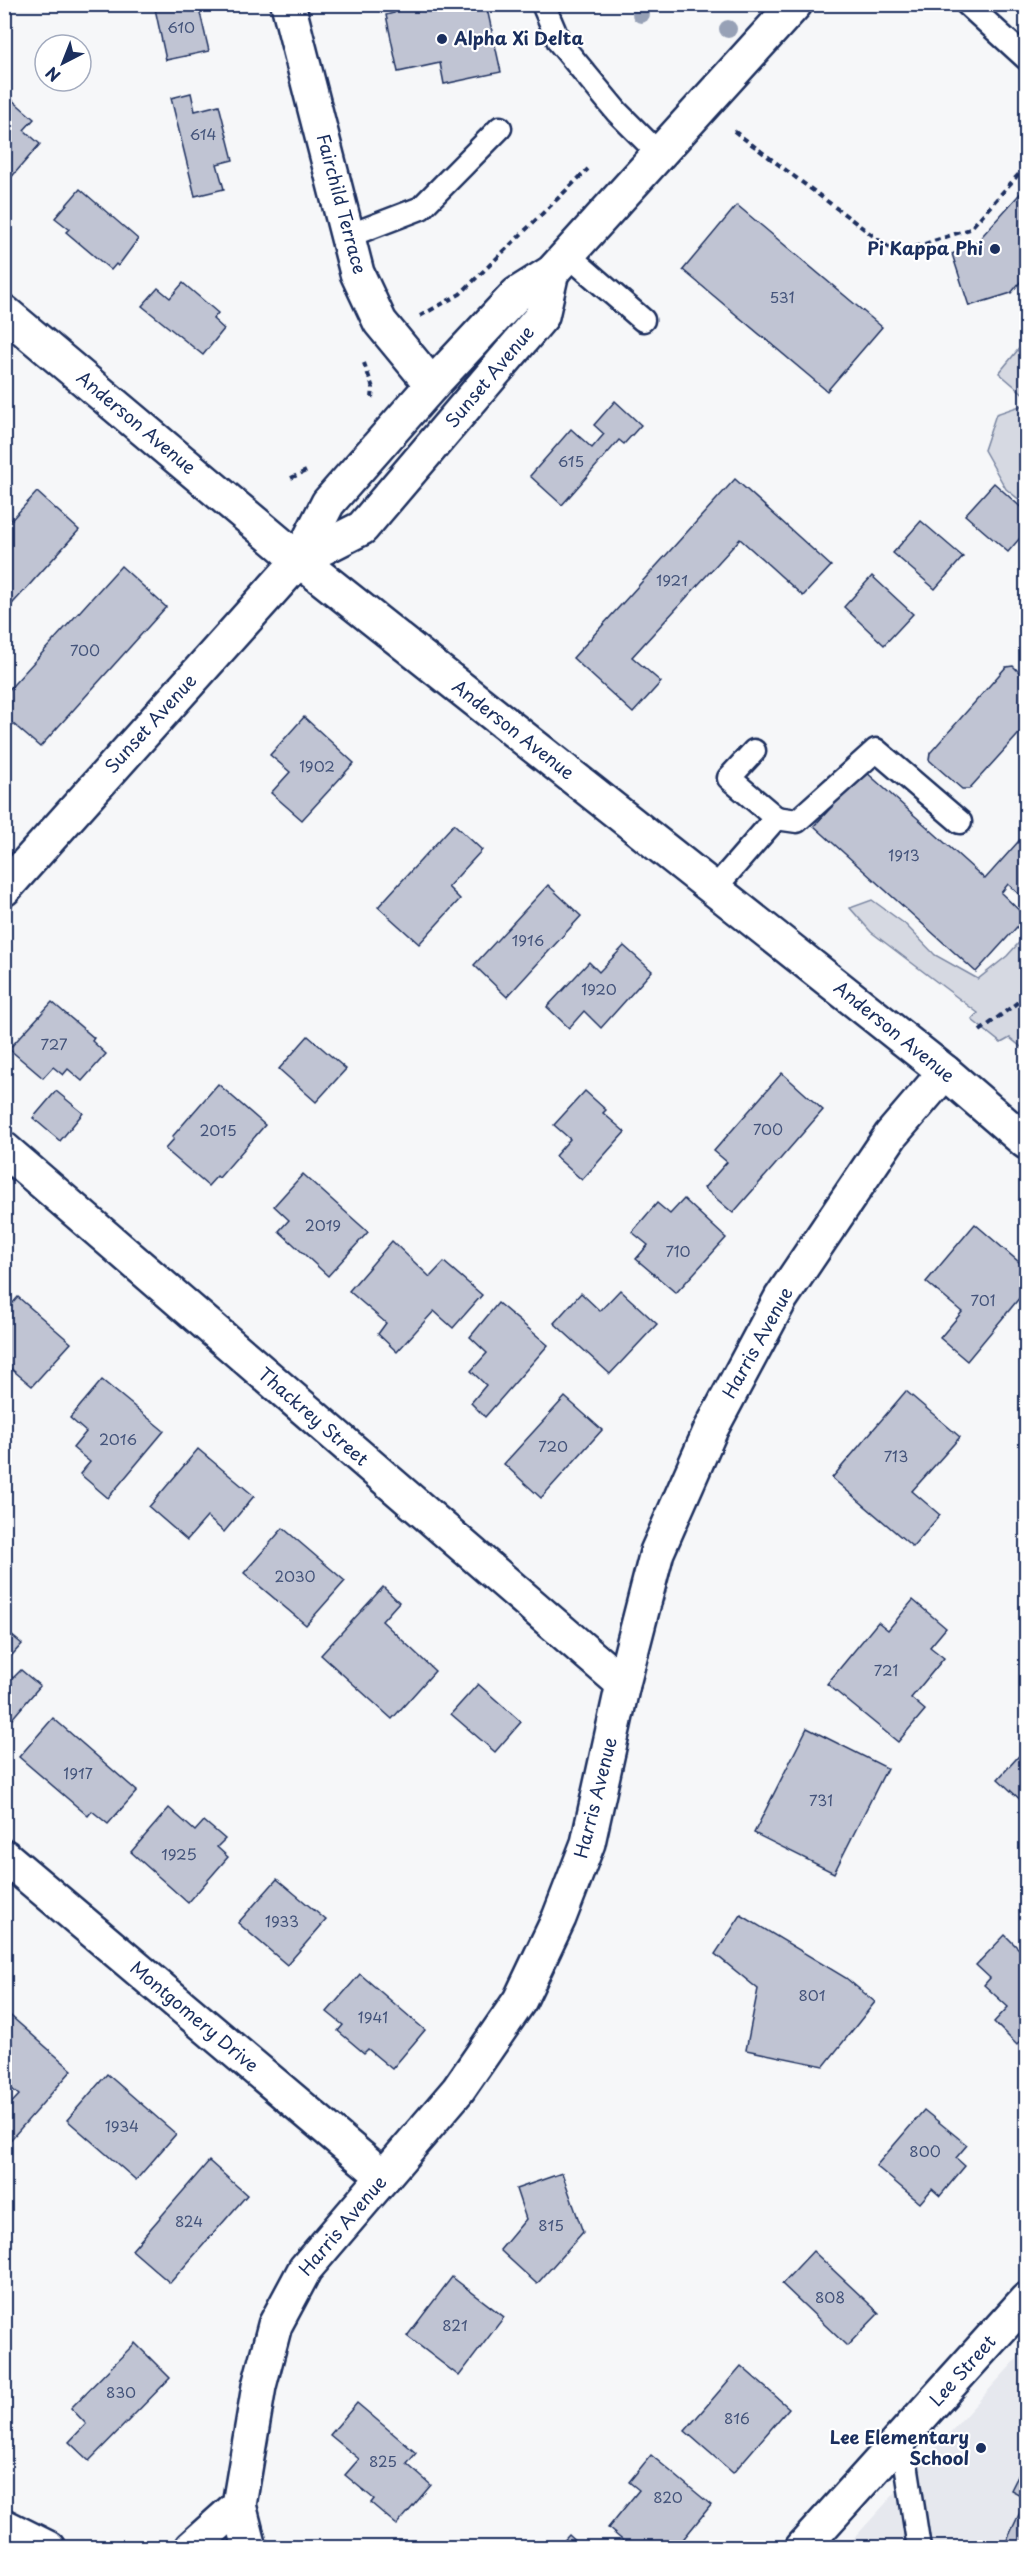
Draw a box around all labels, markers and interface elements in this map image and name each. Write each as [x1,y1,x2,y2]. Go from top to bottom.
house number: 610 [167,15,195,38]
place label: Alpha Xi Delta [453,24,584,51]
marker: Alpha Xi Delta [435,32,449,46]
north arrow [33,33,93,93]
text: N [40,62,65,88]
house number: 614 [190,122,216,145]
street label: Fairchild Terrace [311,130,374,277]
place label: Pi Kappa Phi [867,234,983,261]
marker: Pi Kappa Phi [988,242,1002,256]
house number: 531 [769,285,795,308]
street label: Sunset Avenue [438,319,540,433]
street label: Anderson Avenue [71,364,203,480]
house number: 615 [558,449,584,472]
house number: 1921 [656,568,688,591]
house number: 700 [70,638,100,661]
street label: Sunset Avenue [98,667,202,779]
street label: Anderson Avenue [447,672,581,785]
house number: 1902 [299,754,335,777]
house number: 1913 [888,843,920,866]
house number: 1916 [512,928,544,951]
street label: Anderson Avenue [829,974,961,1088]
house number: 1920 [581,977,617,1000]
house number: 727 [41,1032,68,1055]
house number: 700 [753,1117,783,1140]
house number: 2015 [199,1118,237,1141]
house number: 2019 [305,1213,341,1236]
house number: 710 [665,1239,691,1262]
street label: Harris Avenue [715,1281,799,1403]
house number: 701 [971,1288,995,1311]
street label: Thackrey Street [253,1360,375,1472]
house number: 2016 [99,1427,137,1450]
house number: 720 [538,1434,568,1457]
house number: 713 [884,1444,908,1467]
house number: 2030 [274,1564,316,1587]
house number: 721 [874,1658,898,1681]
street label: Harris Avenue [566,1734,623,1861]
house number: 1917 [63,1761,93,1784]
house number: 731 [809,1788,833,1811]
house number: 1925 [161,1842,197,1865]
house number: 1933 [265,1909,299,1932]
street label: Montgomery Drive [125,1954,265,2078]
house number: 801 [798,1983,826,2006]
house number: 1941 [358,2005,388,2028]
house number: 1934 [105,2114,139,2137]
house number: 800 [909,2139,941,2162]
street label: Harris Avenue [292,2169,392,2281]
house number: 824 [175,2209,203,2232]
house number: 815 [538,2213,564,2236]
house number: 808 [815,2285,845,2308]
house number: 821 [442,2313,468,2336]
street label: Lee Street [922,2328,1001,2412]
house number: 830 [106,2380,136,2403]
house number: 816 [724,2406,750,2429]
place label: Lee Elementary School [830,2423,969,2471]
marker: Lee Elementary School [974,2441,988,2455]
house number: 825 [369,2449,397,2472]
house number: 820 [653,2485,683,2508]

